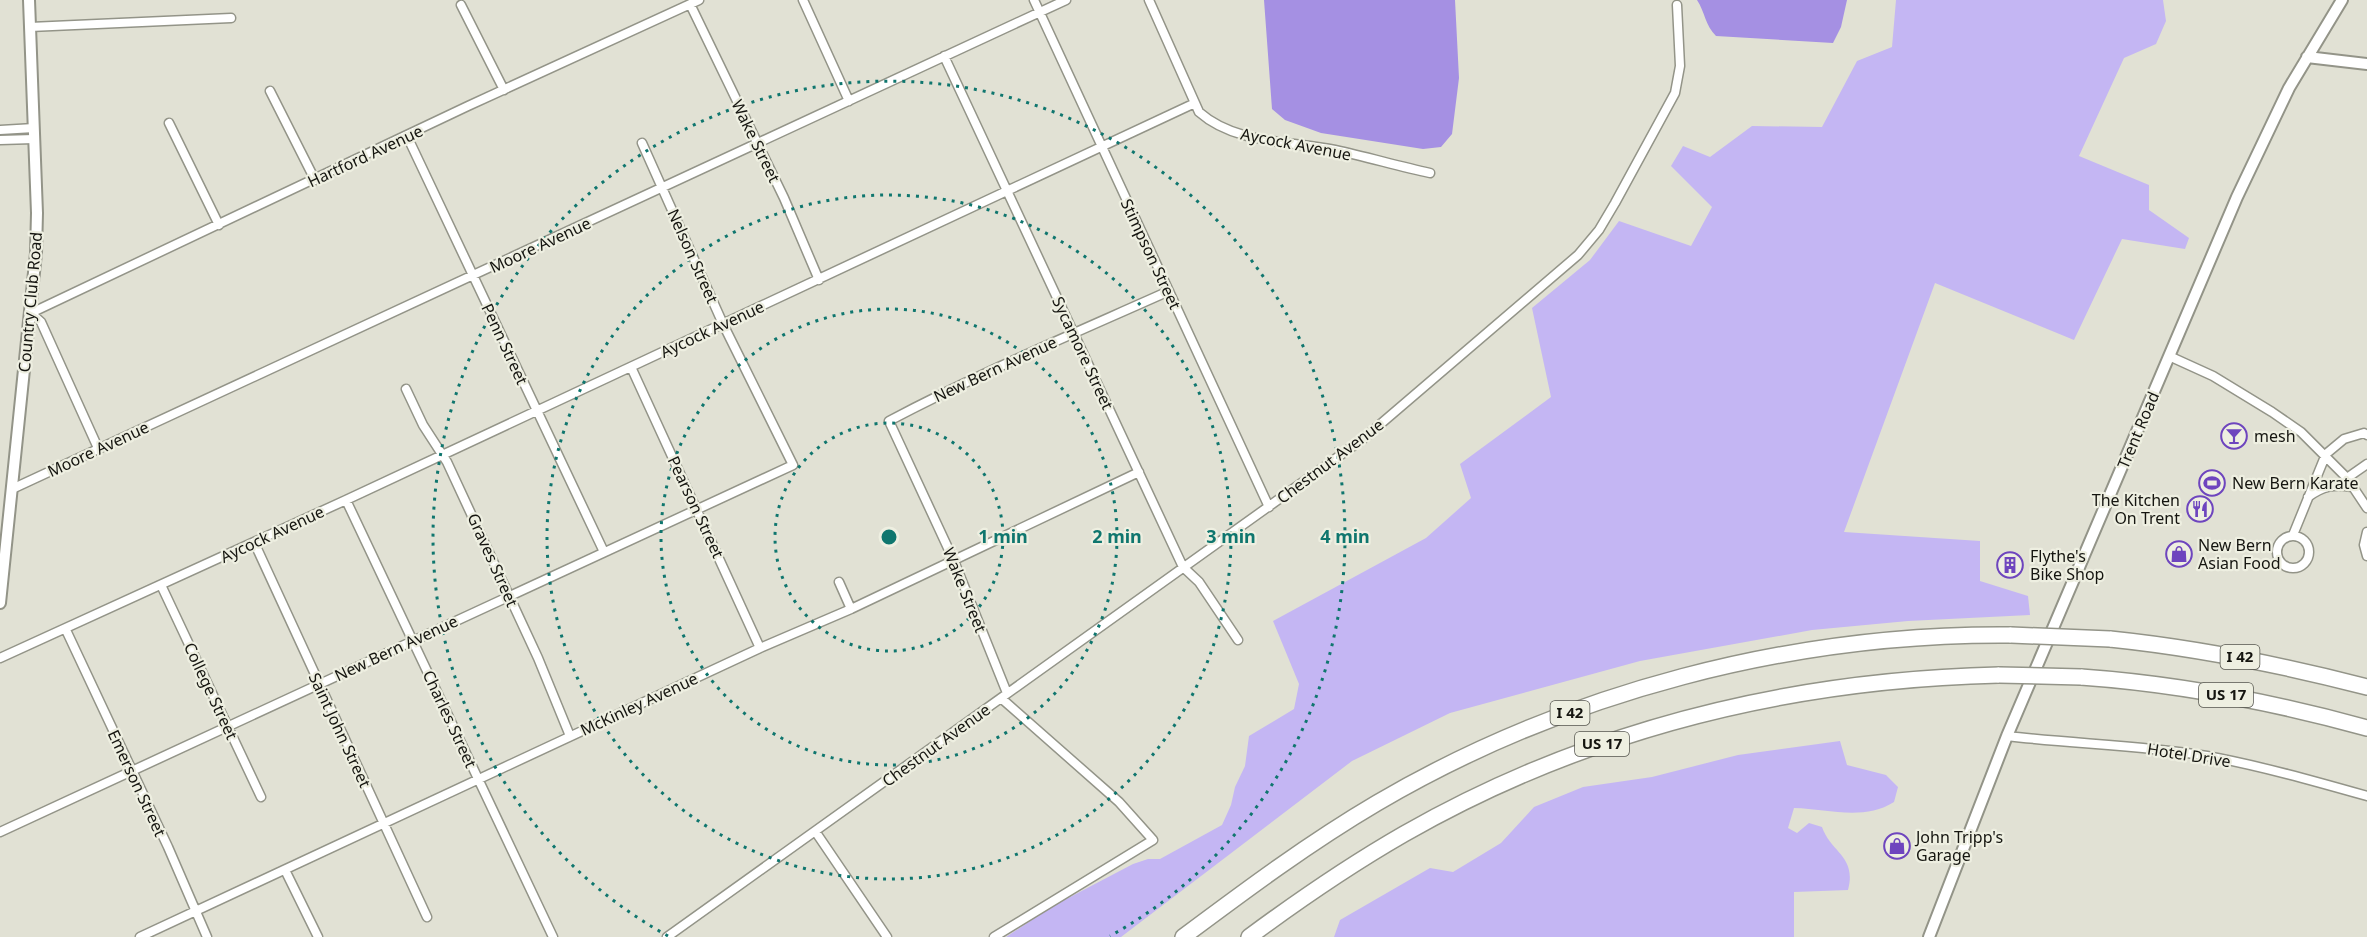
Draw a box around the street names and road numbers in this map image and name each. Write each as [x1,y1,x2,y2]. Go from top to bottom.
street label: Wake Street [726,96,786,186]
street label: Hartford Avenue [304,120,426,192]
street label: Aycock Avenue [1239,122,1353,166]
street label: Stimpson Street [1116,195,1186,313]
street label: Nelson Street [662,205,724,307]
street label: Moore Avenue [486,212,594,278]
street label: Country Club Road [13,231,47,373]
street label: Sycamore Street [1047,293,1119,413]
street label: Aycock Avenue [656,295,768,363]
street label: Penn Street [477,300,534,388]
street label: New Bern Avenue [930,331,1060,407]
street label: Trent Road [2112,388,2164,472]
street label: Chestnut Avenue [1272,414,1388,508]
street label: Moore Avenue [44,416,152,482]
street label: Pearson Street [663,452,729,562]
street label: Aycock Avenue [216,500,328,568]
street label: Graves Street [462,510,524,611]
street label: Wake Street [938,544,992,636]
street label: New Bern Avenue [331,610,461,686]
street label: College Street [179,639,243,743]
road number: I 42 [2220,645,2260,669]
street label: Charles Street [418,667,482,772]
street label: McKinley Avenue [577,667,701,741]
street label: Saint John Street [304,669,376,791]
road number: US 17 [2199,683,2253,707]
street label: Chestnut Avenue [878,698,994,792]
road number: I 42 [1550,701,1590,725]
street label: Emerson Street [103,726,171,840]
road number: US 17 [1575,732,1629,756]
street label: Hotel Drive [2146,738,2232,772]

